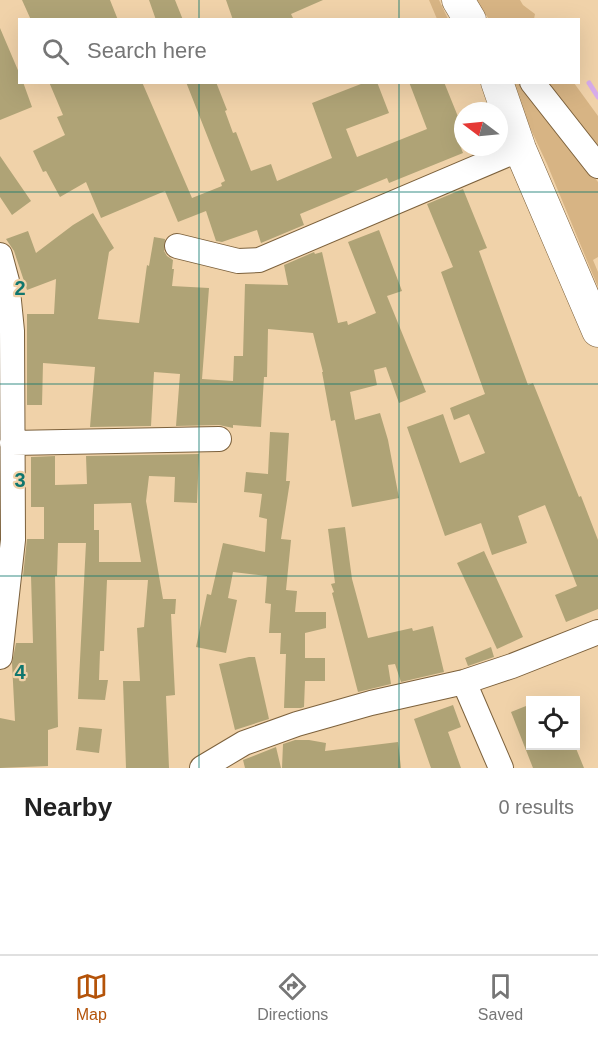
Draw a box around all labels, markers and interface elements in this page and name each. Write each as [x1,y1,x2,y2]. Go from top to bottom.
search box [18,18,580,84]
icon: search [39,35,72,68]
text: Search here [87,38,207,63]
north arrow [454,102,508,156]
text: 2 [14,277,26,299]
text: 3 [14,469,26,491]
text: 4 [14,661,26,683]
map controls [526,696,580,750]
button: locate [526,696,580,750]
text: Nearby [24,792,112,822]
text: 0 results [498,796,574,818]
tab: Map [75,970,108,1024]
tab: Directions [257,970,328,1024]
tab: Saved [478,970,523,1024]

